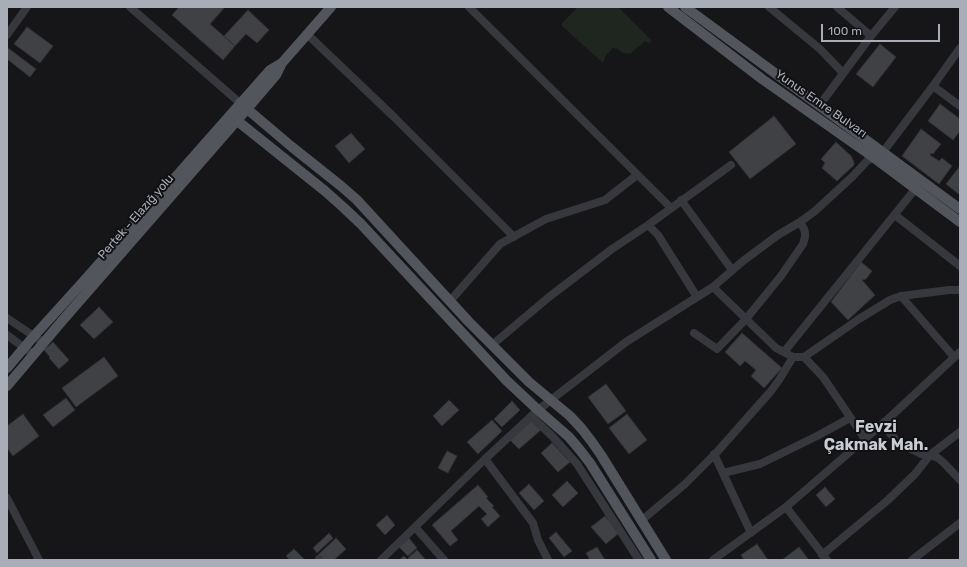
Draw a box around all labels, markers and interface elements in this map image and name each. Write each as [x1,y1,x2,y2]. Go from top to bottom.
scale bar [823,16,942,42]
text: 100 m [828,24,862,38]
street label: Yunus Emre Bulvarı [772,67,870,141]
street label: Pertek - Elazığ yolu [95,172,177,262]
district label: Fevzi Çakmak Mah. [824,417,928,455]

